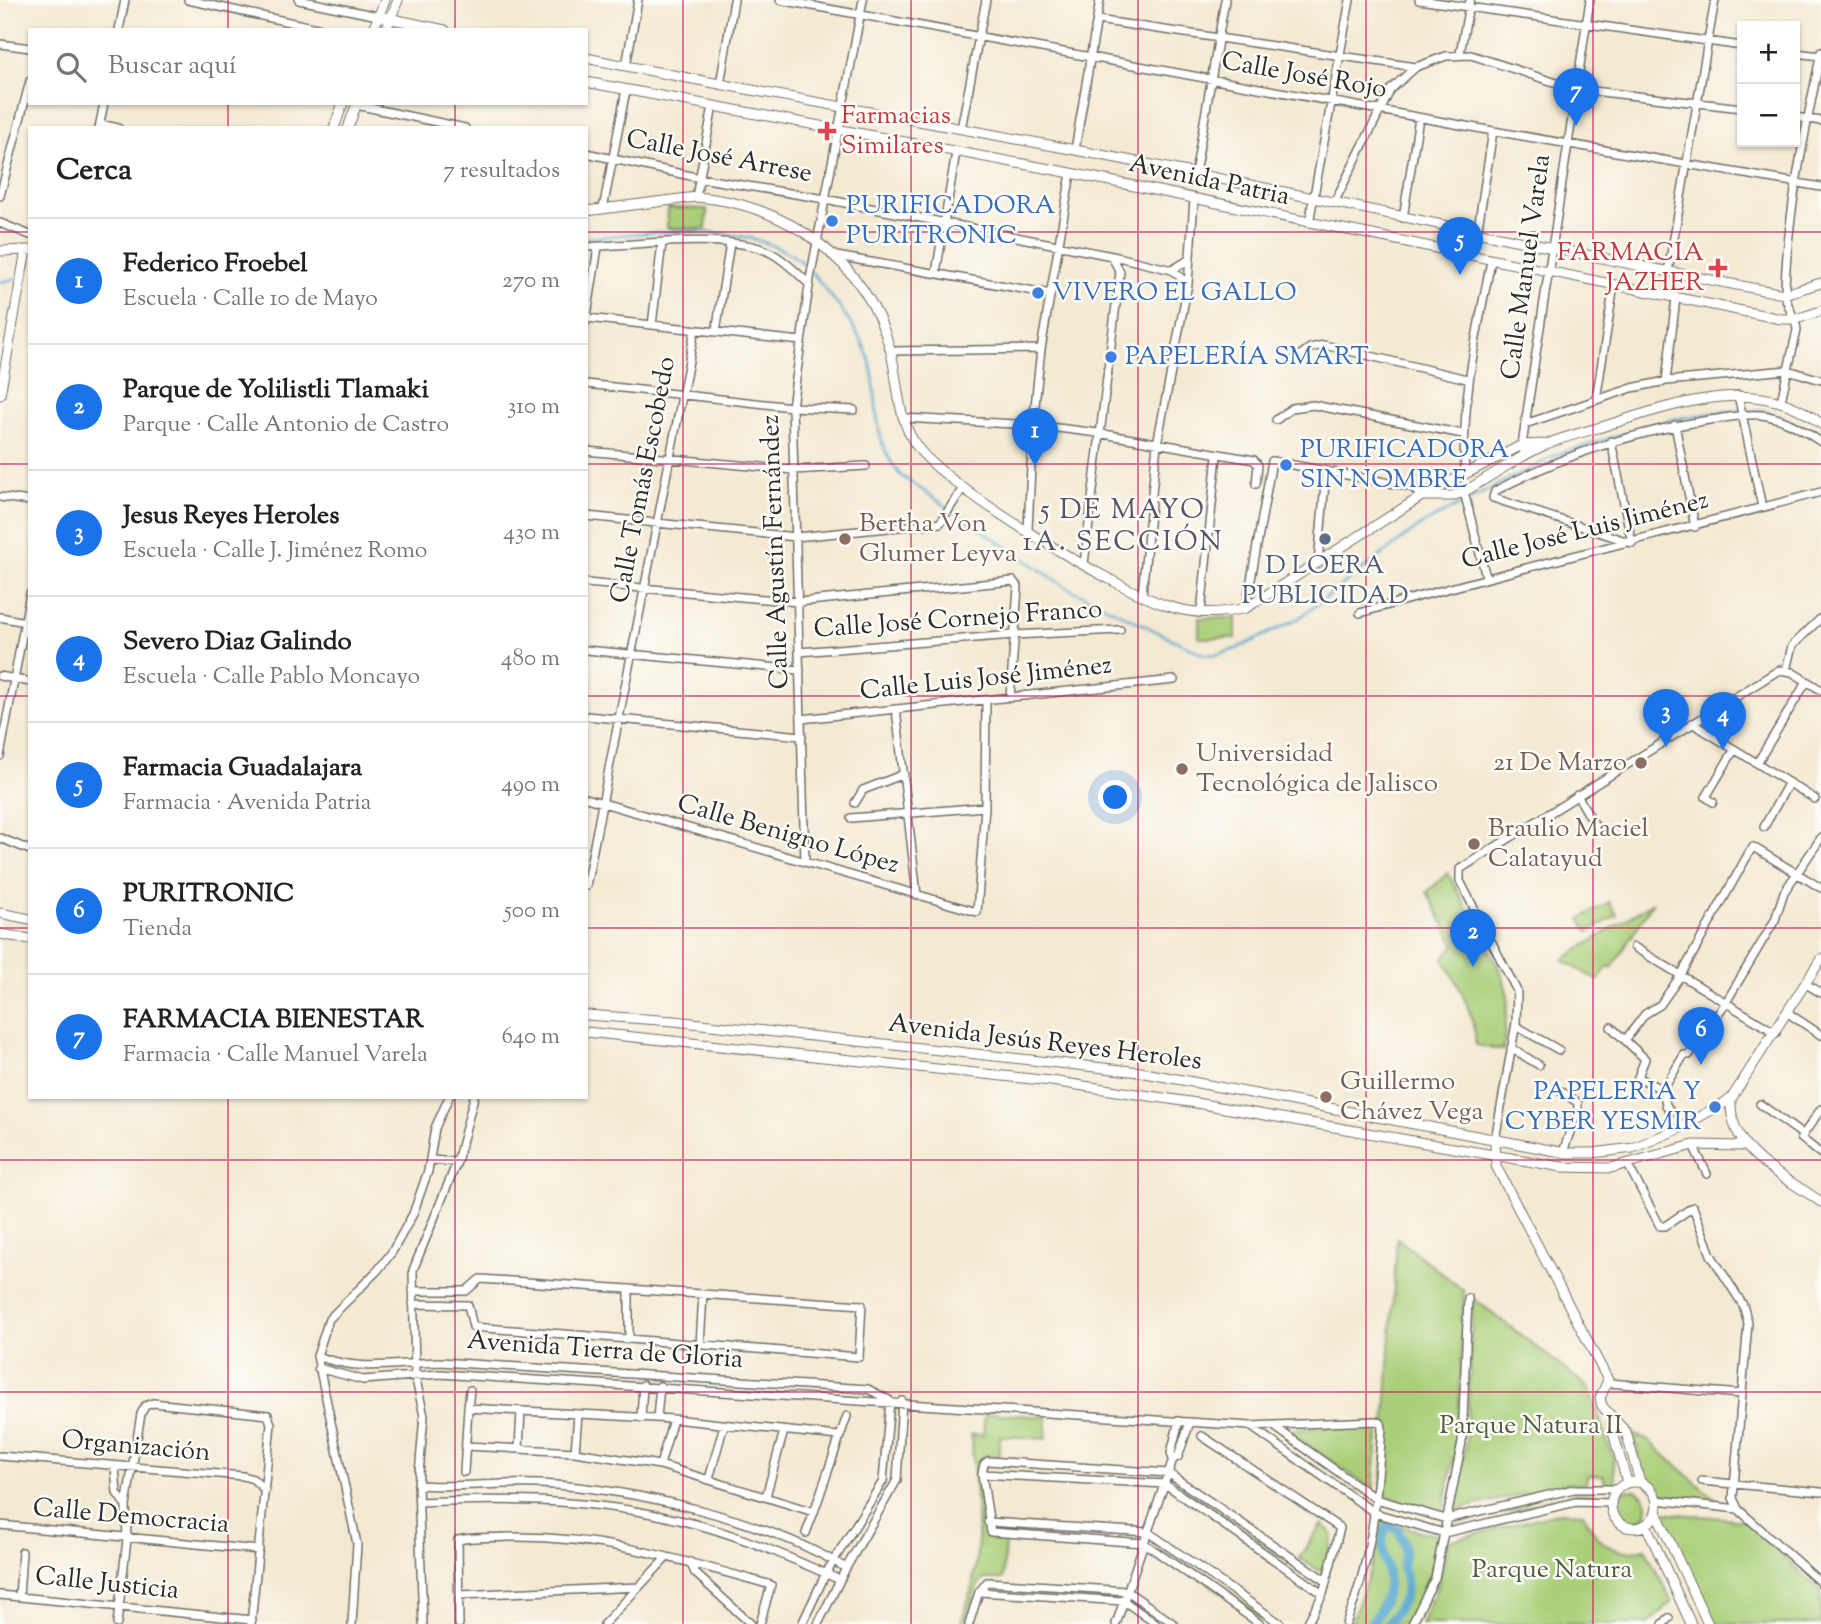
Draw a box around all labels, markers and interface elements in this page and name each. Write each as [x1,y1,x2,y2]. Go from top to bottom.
map controls [1737,21,1800,147]
button: + [1737,21,1800,84]
search box [28,28,588,105]
street label: Calle José Rojo [1218,43,1390,109]
icon: search [52,48,90,86]
text: Buscar aquí [108,48,237,85]
pin: 7 [1553,68,1599,126]
button: − [1737,84,1800,147]
place label: Farmacias Similares [841,98,951,165]
street label: Calle José Arrese [623,121,815,193]
marker: Farmacias Similares [819,123,835,139]
street label: Avenida Patria [1125,146,1293,216]
text: Cerca [56,150,132,193]
street label: Calle Manuel Varela [1493,152,1561,382]
text: 7 resultados [443,155,560,188]
place label: PURIFICADORA PURITRONIC [846,188,1055,255]
marker: PURIFICADORA PURITRONIC [824,213,840,229]
pin: 5 [1437,217,1483,275]
place label: FARMACIA JAZHER [1557,235,1704,302]
text: Federico Froebel [123,246,308,283]
marker: FARMACIA JAZHER [1710,260,1726,276]
text: 1 [75,265,83,298]
text: 270 m [502,265,560,298]
place label: VIVERO EL GALLO [1052,275,1297,312]
text: Escuela · Calle 10 de Mayo [123,283,378,316]
marker: VIVERO EL GALLO [1030,285,1046,301]
place label: PAPELERÍA SMART [1125,339,1369,376]
marker: PAPELERÍA SMART [1103,349,1119,365]
street label: Calle Tomás Escobedo [602,353,686,607]
text: Parque de Yolilistli Tlamaki [123,372,429,409]
text: 2 [74,391,84,424]
text: 310 m [507,391,560,424]
pin: 1 [1012,408,1058,466]
text: Parque · Calle Antonio de Castro [123,409,449,442]
street label: Calle Agustín Fernández [753,414,799,690]
place label: PURIFICADORA SIN NOMBRE [1300,432,1509,499]
marker: PURIFICADORA SIN NOMBRE [1278,457,1294,473]
street label: Calle José Luis Jiménez [1458,482,1712,580]
district label: 5 DE MAYO 1A. SECCIÓN [1022,491,1224,563]
text: Jesus Reyes Heroles [123,498,339,535]
place label: Bertha Von Glumer Leyva [859,506,1017,573]
text: 3 [74,517,84,550]
text: 430 m [503,517,560,550]
marker: Bertha Von Glumer Leyva [837,531,853,547]
marker: D LOERA PUBLICIDAD [1317,531,1333,547]
text: Escuela · Calle J. Jiménez Romo [123,535,427,568]
place label: D LOERA PUBLICIDAD [1242,548,1408,615]
street label: Calle José Cornejo Franco [812,591,1104,649]
text: Severo Diaz Galindo [123,624,352,661]
text: 4 [73,643,85,676]
text: 480 m [501,643,560,676]
street label: Calle Luis José Jiménez [858,647,1114,711]
text: Escuela · Calle Pablo Moncayo [123,661,420,694]
pin: 3 [1643,689,1689,747]
pin: 4 [1700,692,1746,750]
place label: Universidad Tecnológica de Jalisco [1196,736,1438,803]
place label: 21 De Marzo [1493,745,1627,782]
text: Farmacia Guadalajara [123,750,362,787]
marker: 21 De Marzo [1633,755,1649,771]
marker: Universidad Tecnológica de Jalisco [1174,761,1190,777]
text: 5 [75,769,83,802]
text: 490 m [501,769,560,802]
your location [1098,780,1132,814]
street label: Calle Benigno López [673,786,903,884]
text: Farmacia · Avenida Patria [123,787,371,820]
place label: Braulio Maciel Calatayud [1488,811,1649,878]
marker: Braulio Maciel Calatayud [1466,836,1482,852]
text: PURITRONIC [123,876,294,913]
text: 6 [73,895,85,928]
text: 500 m [504,895,560,928]
pin: 2 [1450,909,1496,967]
text: Tienda [123,913,192,946]
text: FARMACIA BIENESTAR [123,1002,424,1039]
street label: Avenida Jesús Reyes Heroles [886,1005,1204,1081]
pin: 6 [1678,1007,1724,1065]
text: 7 [73,1021,85,1054]
text: 640 m [502,1021,560,1054]
text: Farmacia · Calle Manuel Varela [123,1039,428,1072]
place label: Guillermo Chávez Vega [1340,1064,1483,1131]
place label: PAPELERIA Y CYBER YESMIR [1505,1074,1701,1141]
marker: Guillermo Chávez Vega [1318,1089,1334,1105]
marker: PAPELERIA Y CYBER YESMIR [1707,1099,1723,1115]
street label: Avenida Tierra de Gloria [466,1323,744,1379]
park label: Parque Natura II [1439,1408,1623,1445]
street label: Organización [60,1422,212,1472]
street label: Calle Democracia [31,1490,231,1544]
park label: Parque Natura [1472,1552,1632,1589]
street label: Calle Justicia [33,1558,181,1610]

